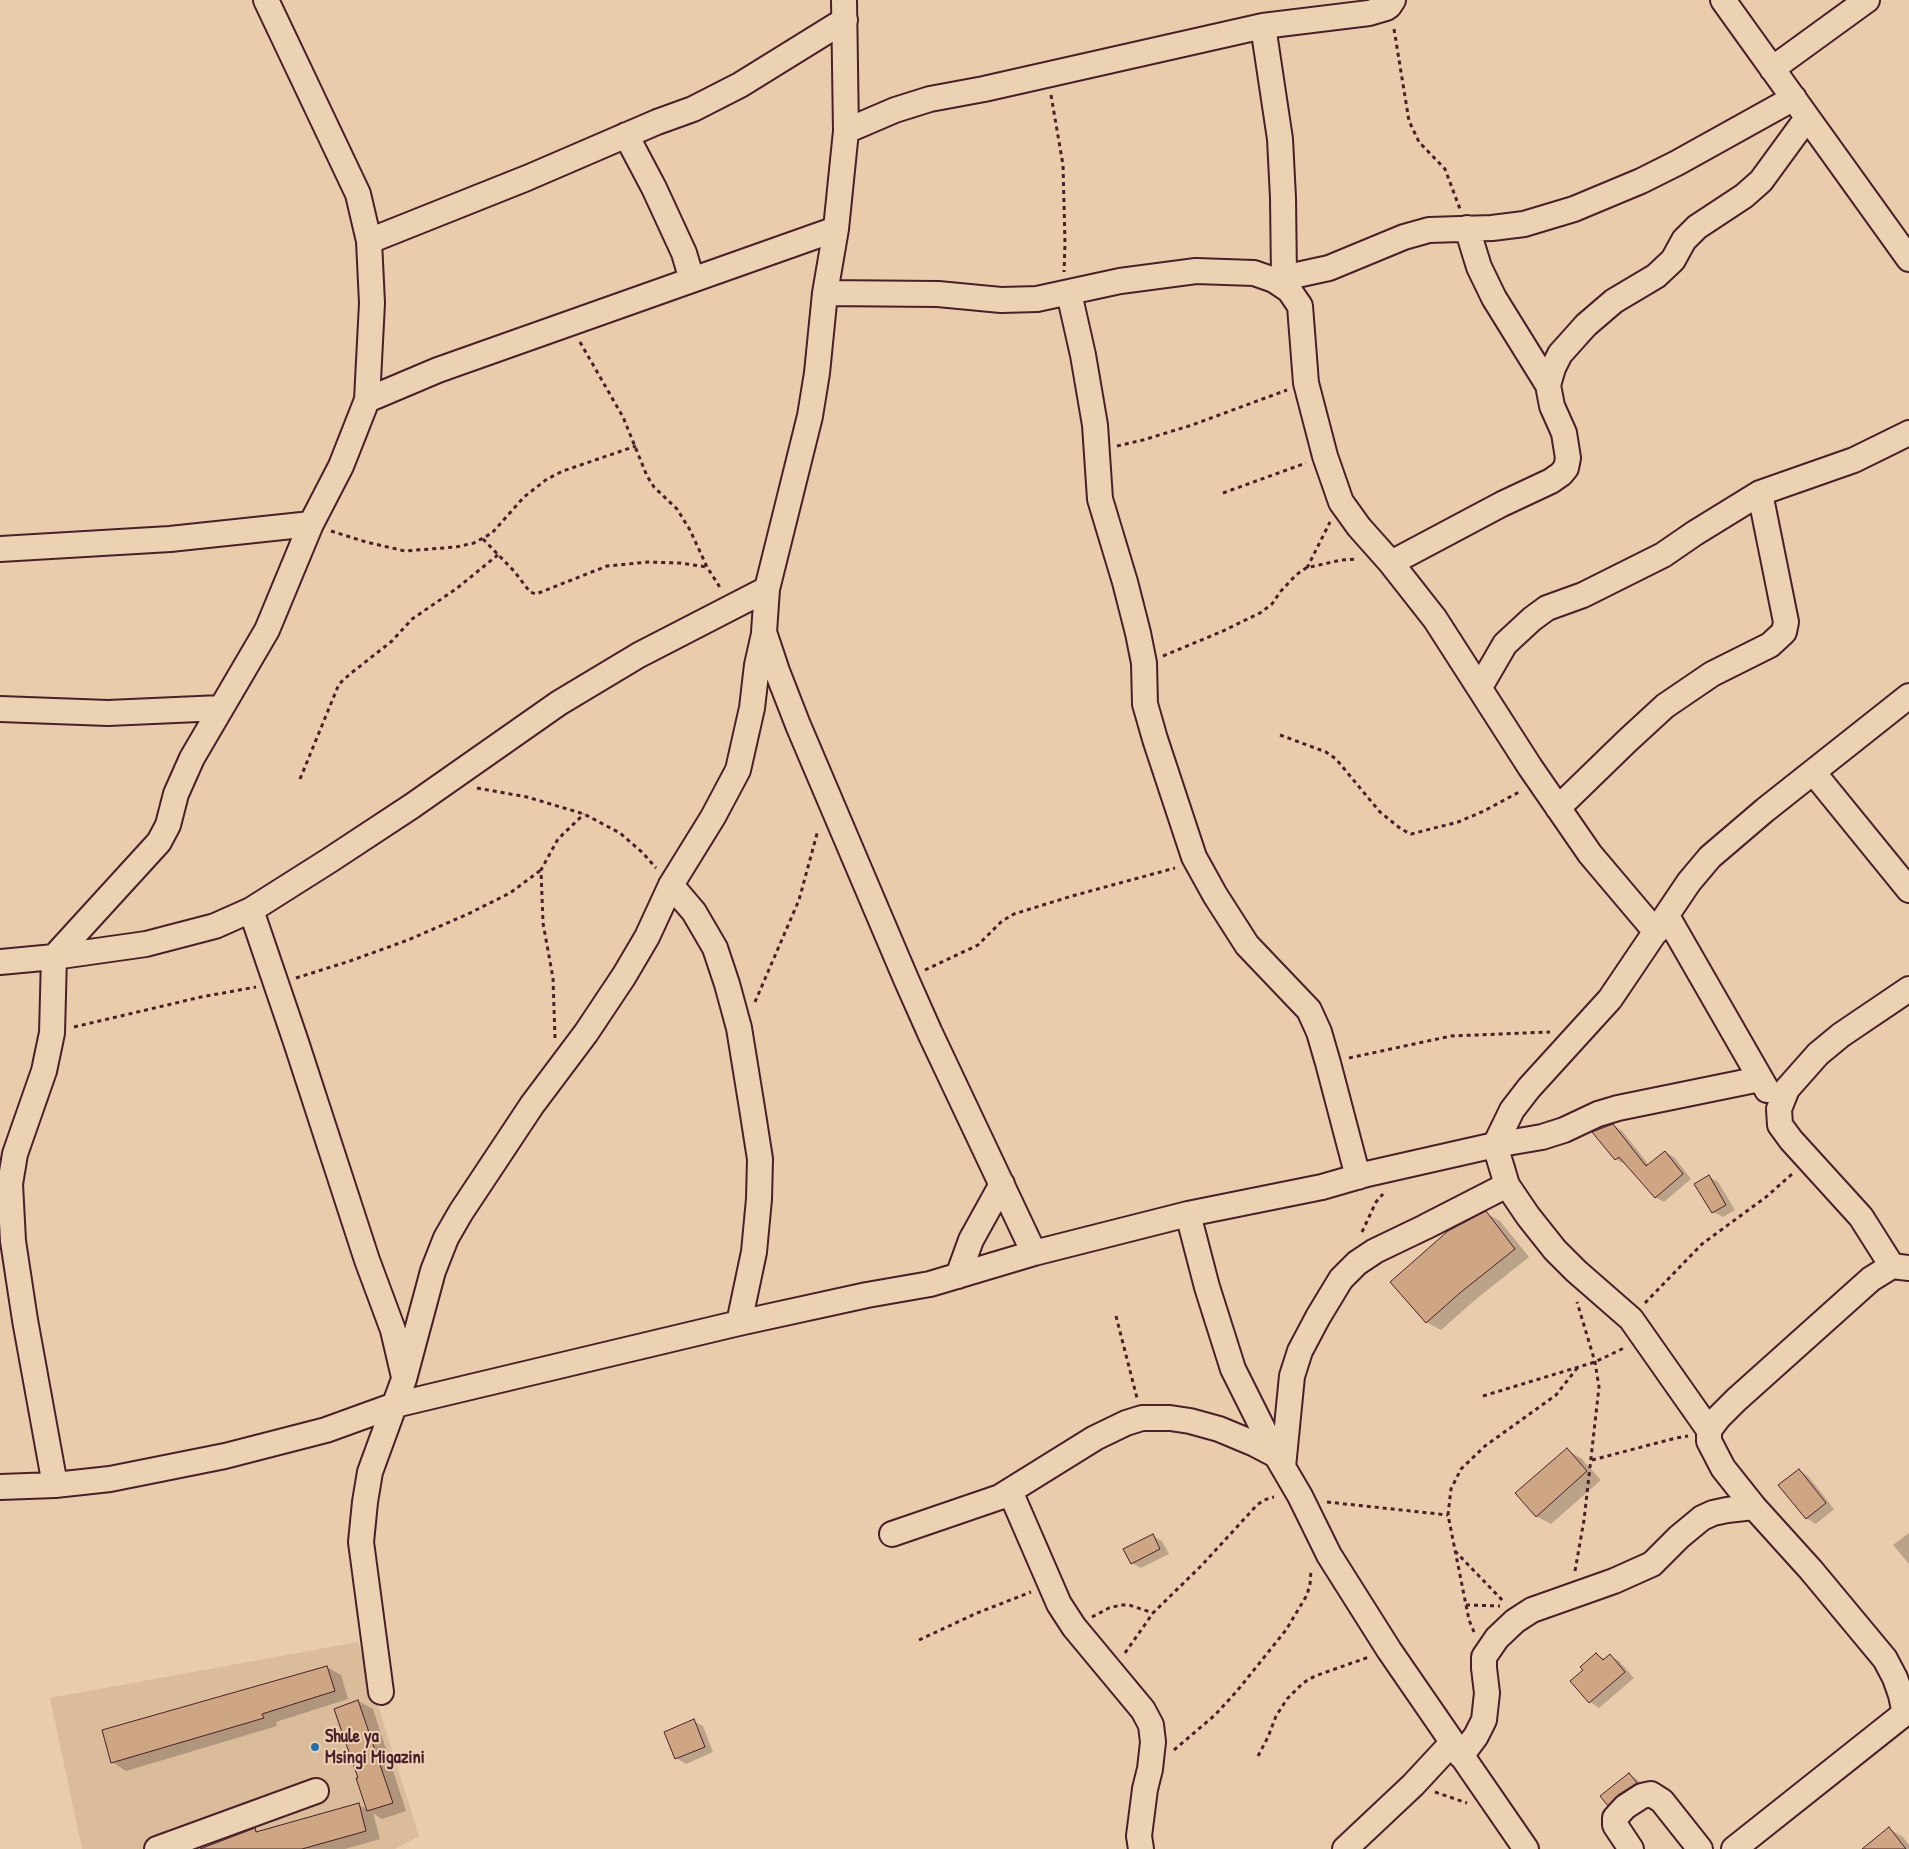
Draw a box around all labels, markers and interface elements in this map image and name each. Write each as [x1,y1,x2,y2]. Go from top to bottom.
place label: Shule ya Msingi Migazini [325,1726,425,1768]
marker: Shule ya Msingi Migazini [309,1741,321,1753]

